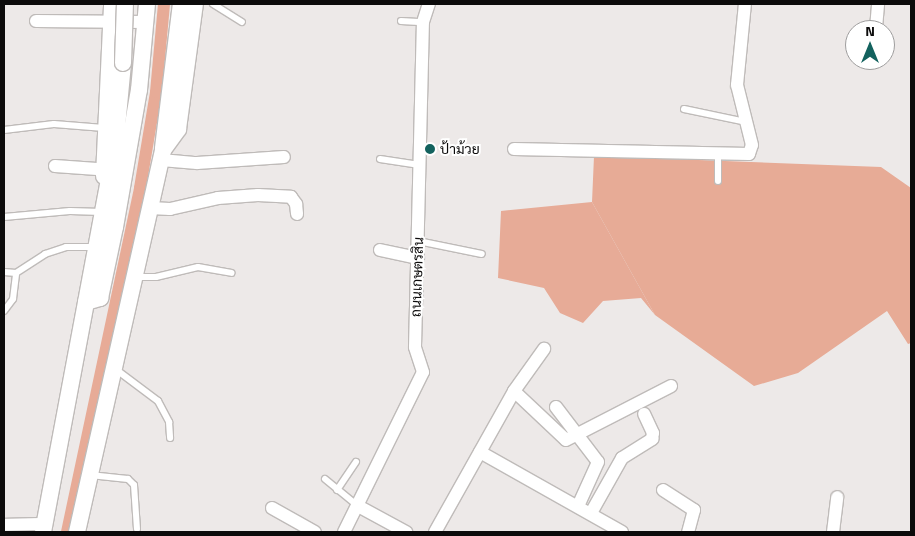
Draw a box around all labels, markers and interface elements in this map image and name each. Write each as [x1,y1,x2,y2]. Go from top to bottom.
north arrow [845,20,895,70]
text: N [865,20,875,41]
place label: ป้าม้วย [440,141,480,157]
marker: ป้าม้วย [424,143,436,155]
street label: ถนนเกษตรสิน [407,237,427,317]

